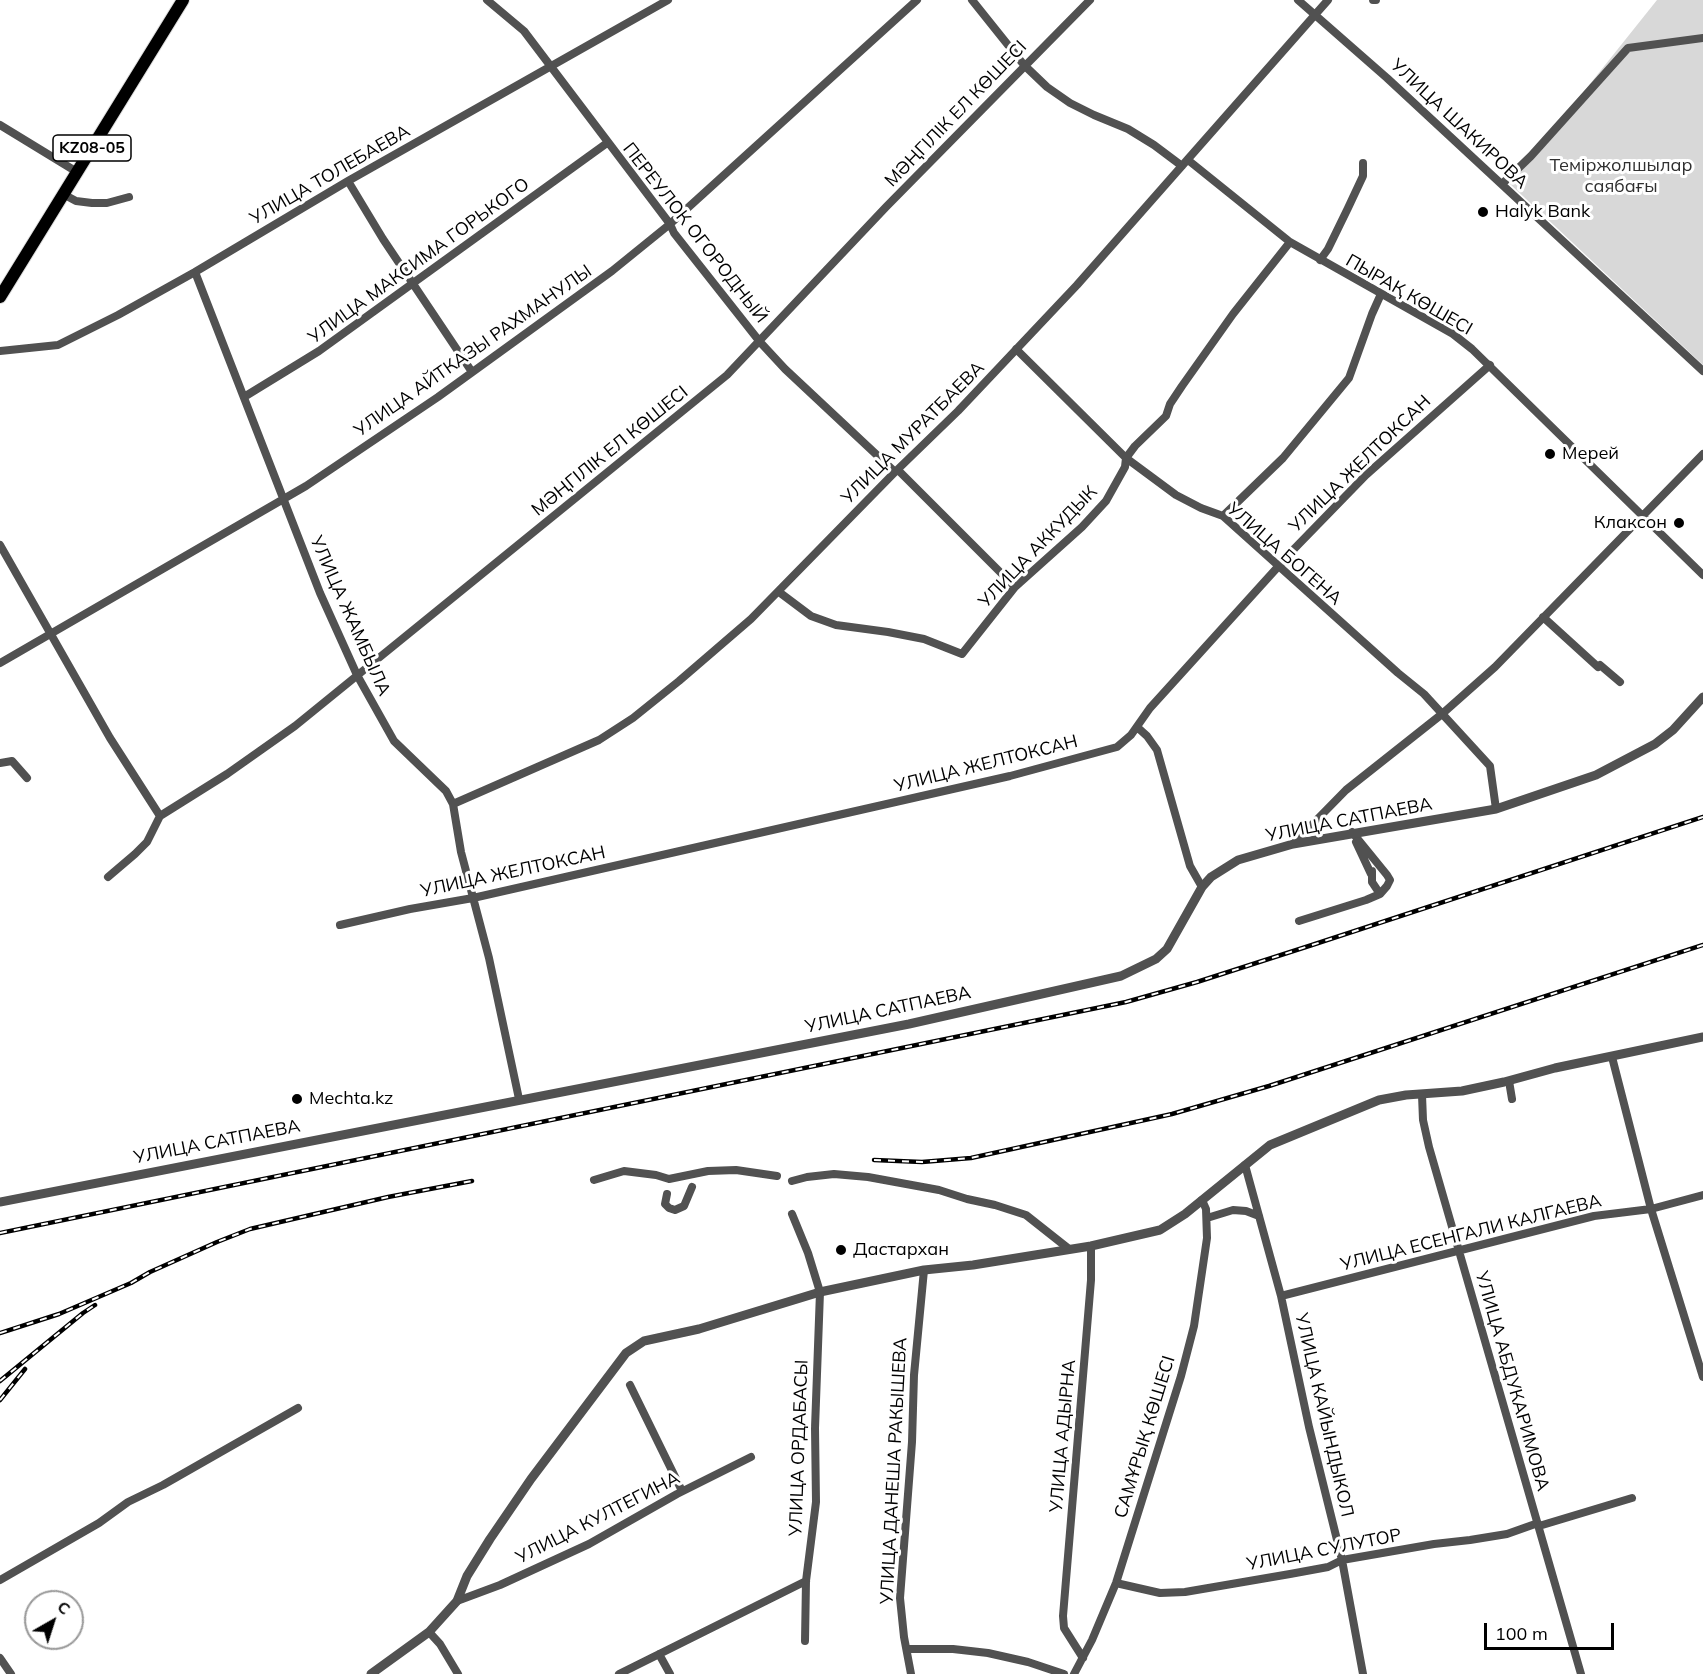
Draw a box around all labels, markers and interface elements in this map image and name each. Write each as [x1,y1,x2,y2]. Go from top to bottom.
street label: МӘҢГІЛІК ЕЛ КӨШЕСІ [881,36,1031,192]
street label: УЛИЦА ШАКИРОВА [1386,55,1532,193]
street label: УЛИЦА ТОЛЕБАЕВА [246,120,414,230]
road number: KZ08-05 [53,135,131,161]
street label: ПЕРЕУЛОК ОГОРОДНЫЙ [618,139,772,327]
park label: Теміржолшылар саябағы [1549,155,1693,198]
street label: УЛИЦА МАКСИМА ГОРЬКОГО [304,174,534,348]
place label: Halyk Bank [1495,201,1590,223]
marker: Halyk Bank [1476,205,1490,219]
street label: ПЫРАҚ КӨШЕСІ [1342,250,1476,340]
street label: УЛИЦА АЙТКАЗЫ РАХМАНУЛЫ [350,260,596,442]
street label: УЛИЦА МУРАТБАЕВА [837,357,989,509]
street label: МӘҢГІЛІК ЕЛ КӨШЕСІ [528,381,692,521]
street label: УЛИЦА ЖЕЛТОКСАН [1285,391,1435,537]
place label: Мерей [1562,443,1619,465]
marker: Мерей [1543,447,1557,461]
street label: УЛИЦА АККУДЫК [974,482,1102,612]
street label: УЛИЦА БОГЕНА [1222,498,1346,610]
place label: Клаксон [1594,512,1667,534]
marker: Клаксон [1672,516,1686,530]
street label: УЛИЦА ЖАМБЫЛА [305,533,395,699]
street label: УЛИЦА ЖЕЛТОКСАН [892,731,1080,797]
street label: УЛИЦА САТПАЕВА [1264,793,1434,847]
street label: УЛИЦА ЖЕЛТОКСАН [419,842,607,902]
street label: УЛИЦА САТПАЕВА [803,982,973,1038]
place label: Mechta.kz [309,1088,393,1110]
marker: Mechta.kz [290,1092,304,1106]
street label: УЛИЦА САТПАЕВА [132,1115,302,1169]
street label: УЛИЦА ЕСЕНГАЛИ КАЛГАЕВА [1338,1190,1604,1276]
place label: Дастархан [853,1239,949,1261]
marker: Дастархан [834,1243,848,1257]
street label: УЛИЦА АБДУКАРИМОВА [1470,1269,1554,1493]
street label: УЛИЦА КАЙЫНДЫКОЛ [1290,1311,1358,1519]
street label: УЛИЦА ДАНЕША РАКЫШЕВА [876,1337,912,1605]
street label: САМҰРЫҚ КӨШЕСІ [1110,1353,1180,1521]
street label: УЛИЦА ОРДАБАСЫ [785,1359,813,1537]
street label: УЛИЦА АДЫРНА [1046,1359,1080,1513]
street label: УЛИЦА КУЛТЕГИНА [513,1467,683,1569]
street label: УЛИЦА СУЛУТОР [1245,1524,1403,1576]
north arrow [24,1590,84,1650]
text: С [54,1596,75,1619]
scale bar [1487,1611,1618,1649]
text: 100 m [1495,1622,1548,1645]

